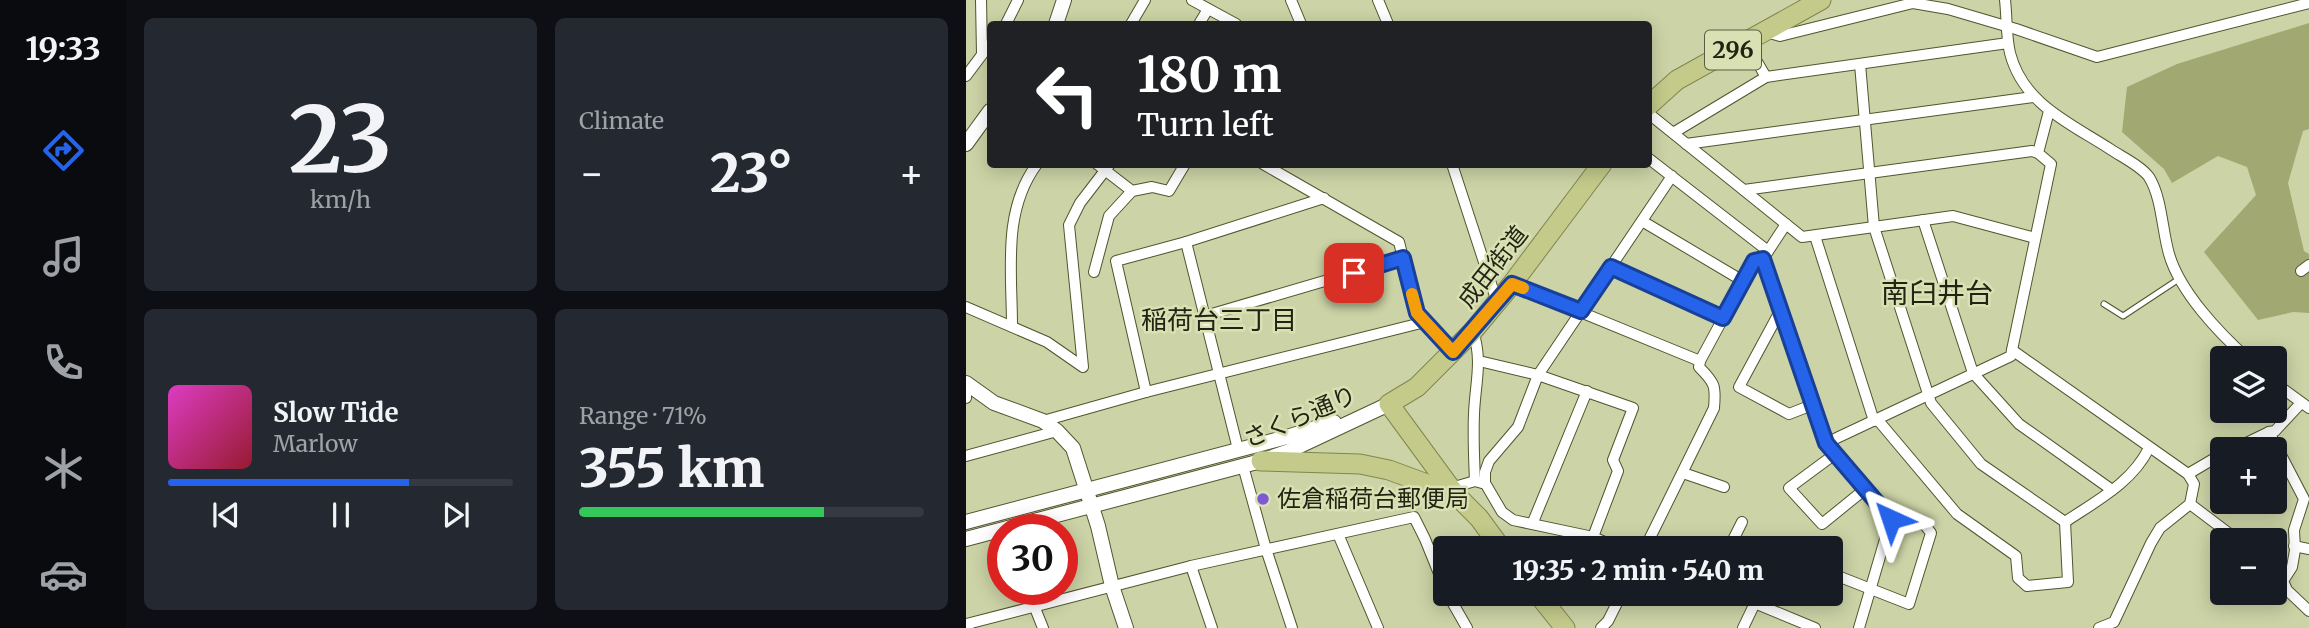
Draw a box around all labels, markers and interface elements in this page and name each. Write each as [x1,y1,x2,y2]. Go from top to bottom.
text: 19:33 [25,29,101,69]
road number: 296 [1705,31,1761,70]
text: 180 m [1137,44,1282,105]
icon: left [1022,49,1113,140]
text: 23 [289,82,392,197]
text: Turn left [1137,105,1274,145]
text: Climate [579,106,664,135]
icon: directions [39,126,88,175]
text: 23° [710,141,793,206]
text: − [579,150,604,197]
text: + [899,150,924,197]
text: km/h [310,185,371,214]
street label: 成田街道 [1451,219,1534,314]
icon: music [39,232,88,281]
pin [1324,243,1384,303]
icon: arrive [1335,254,1373,292]
district label: 南臼井台 [1881,275,1993,311]
district label: 稲荷台三丁目 [1141,303,1297,336]
icon: phone [39,338,88,387]
map controls [2210,346,2287,605]
button: layers [2210,346,2287,423]
street label: さくら通り [1239,379,1361,454]
text: Slow Tide [273,396,399,429]
text: Range · 71% [579,401,707,430]
text: Marlow [273,429,358,458]
text: 355 km [579,436,764,501]
button: + [2210,437,2287,514]
icon: climate [39,444,88,493]
position arrow [1854,482,1928,556]
place label: 佐倉稲荷台郵便局 [1277,483,1469,514]
marker: 佐倉稲荷台郵便局 [1255,491,1271,507]
icon: previous [207,496,245,534]
icon: pause [322,496,360,534]
icon: next [437,496,475,534]
speed limit sign: 30 [987,514,1078,605]
button: − [2210,528,2287,605]
icon: car [39,550,88,599]
text: 19:35 · 2 min · 540 m [1512,554,1764,587]

